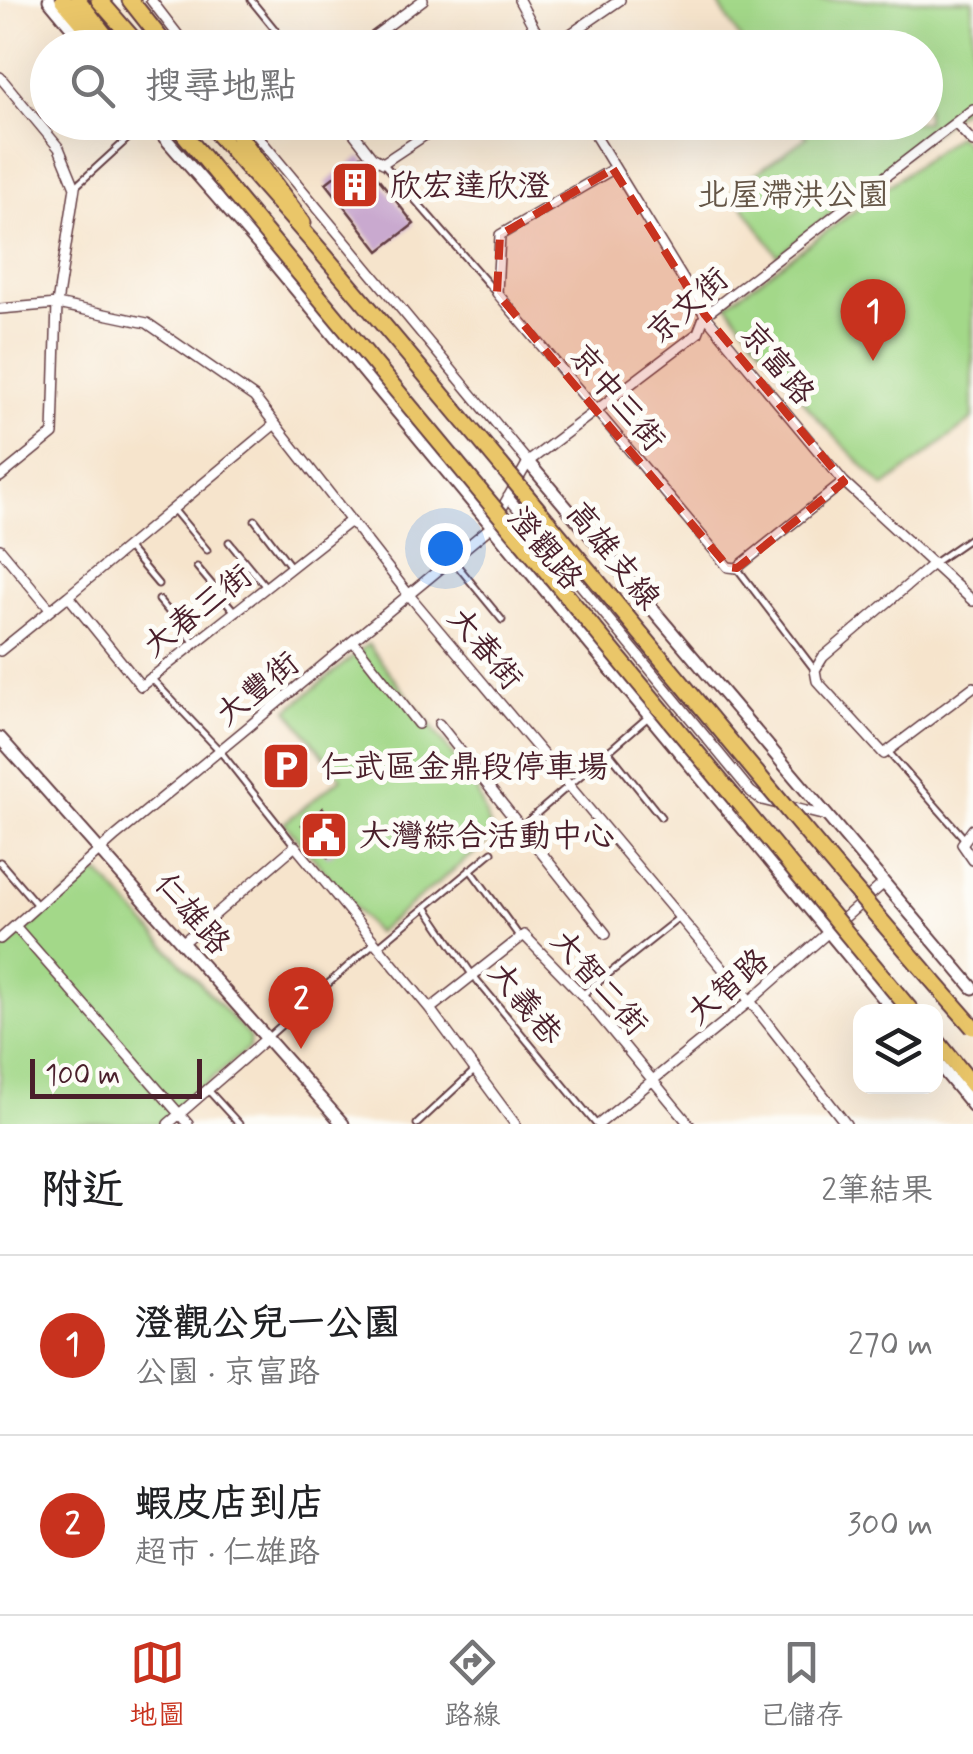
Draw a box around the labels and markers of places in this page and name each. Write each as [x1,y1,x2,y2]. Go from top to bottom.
building icon: 欣宏達欣澄 [329,159,381,211]
place label: 欣宏達欣澄 [390,166,550,208]
pin: 1 [840,278,906,361]
parking icon: 仁武區金鼎段停車場 [260,740,312,792]
place label: 仁武區金鼎段停車場 [321,747,609,789]
public building icon: 大灣綜合活動中心 [298,809,350,861]
place label: 大灣綜合活動中心 [359,816,615,858]
pin: 2 [268,966,334,1049]

